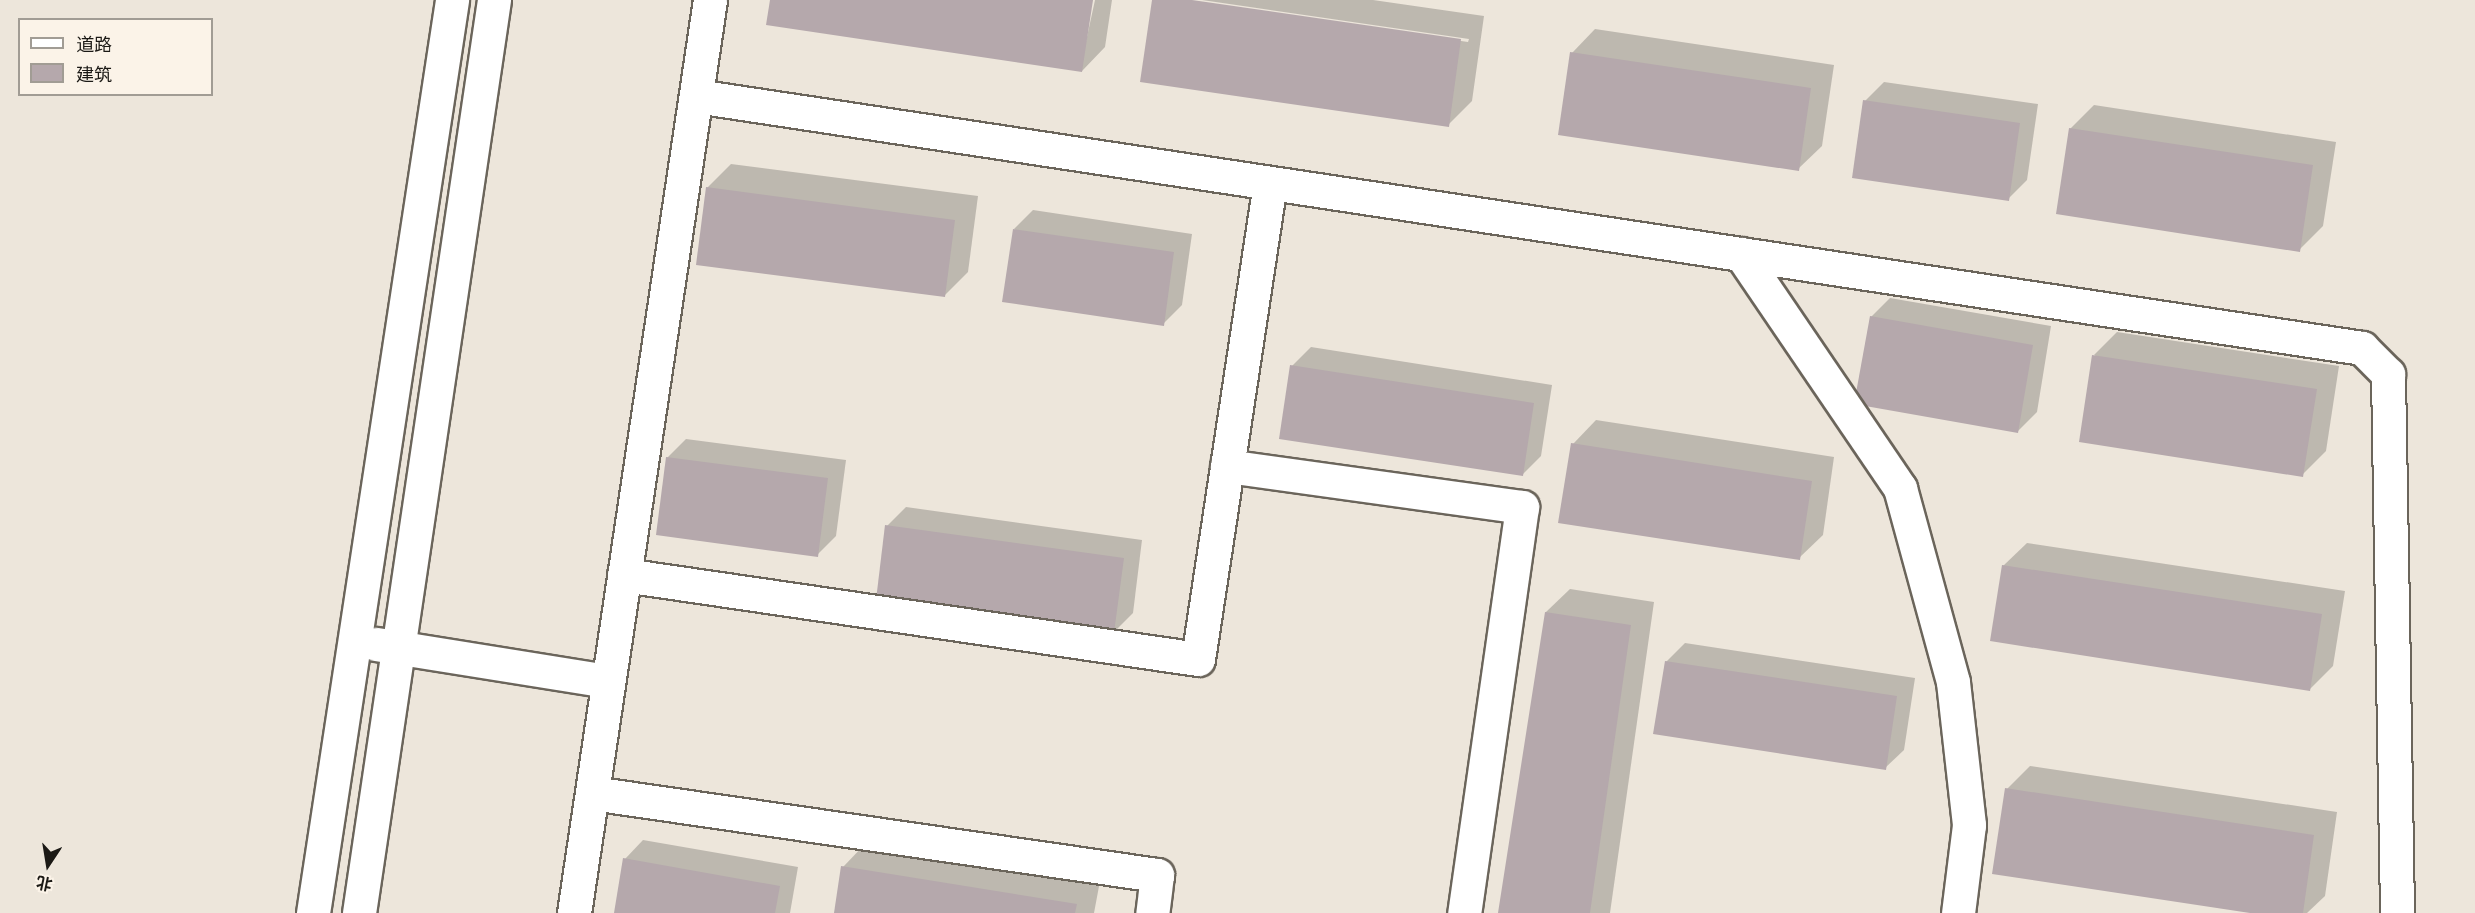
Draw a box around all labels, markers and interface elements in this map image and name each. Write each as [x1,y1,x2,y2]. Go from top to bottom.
legend [18,18,213,96]
text: 道路 [76,34,112,55]
text: 建筑 [76,64,112,85]
north arrow [18,835,78,895]
text: 北 [34,872,54,894]

